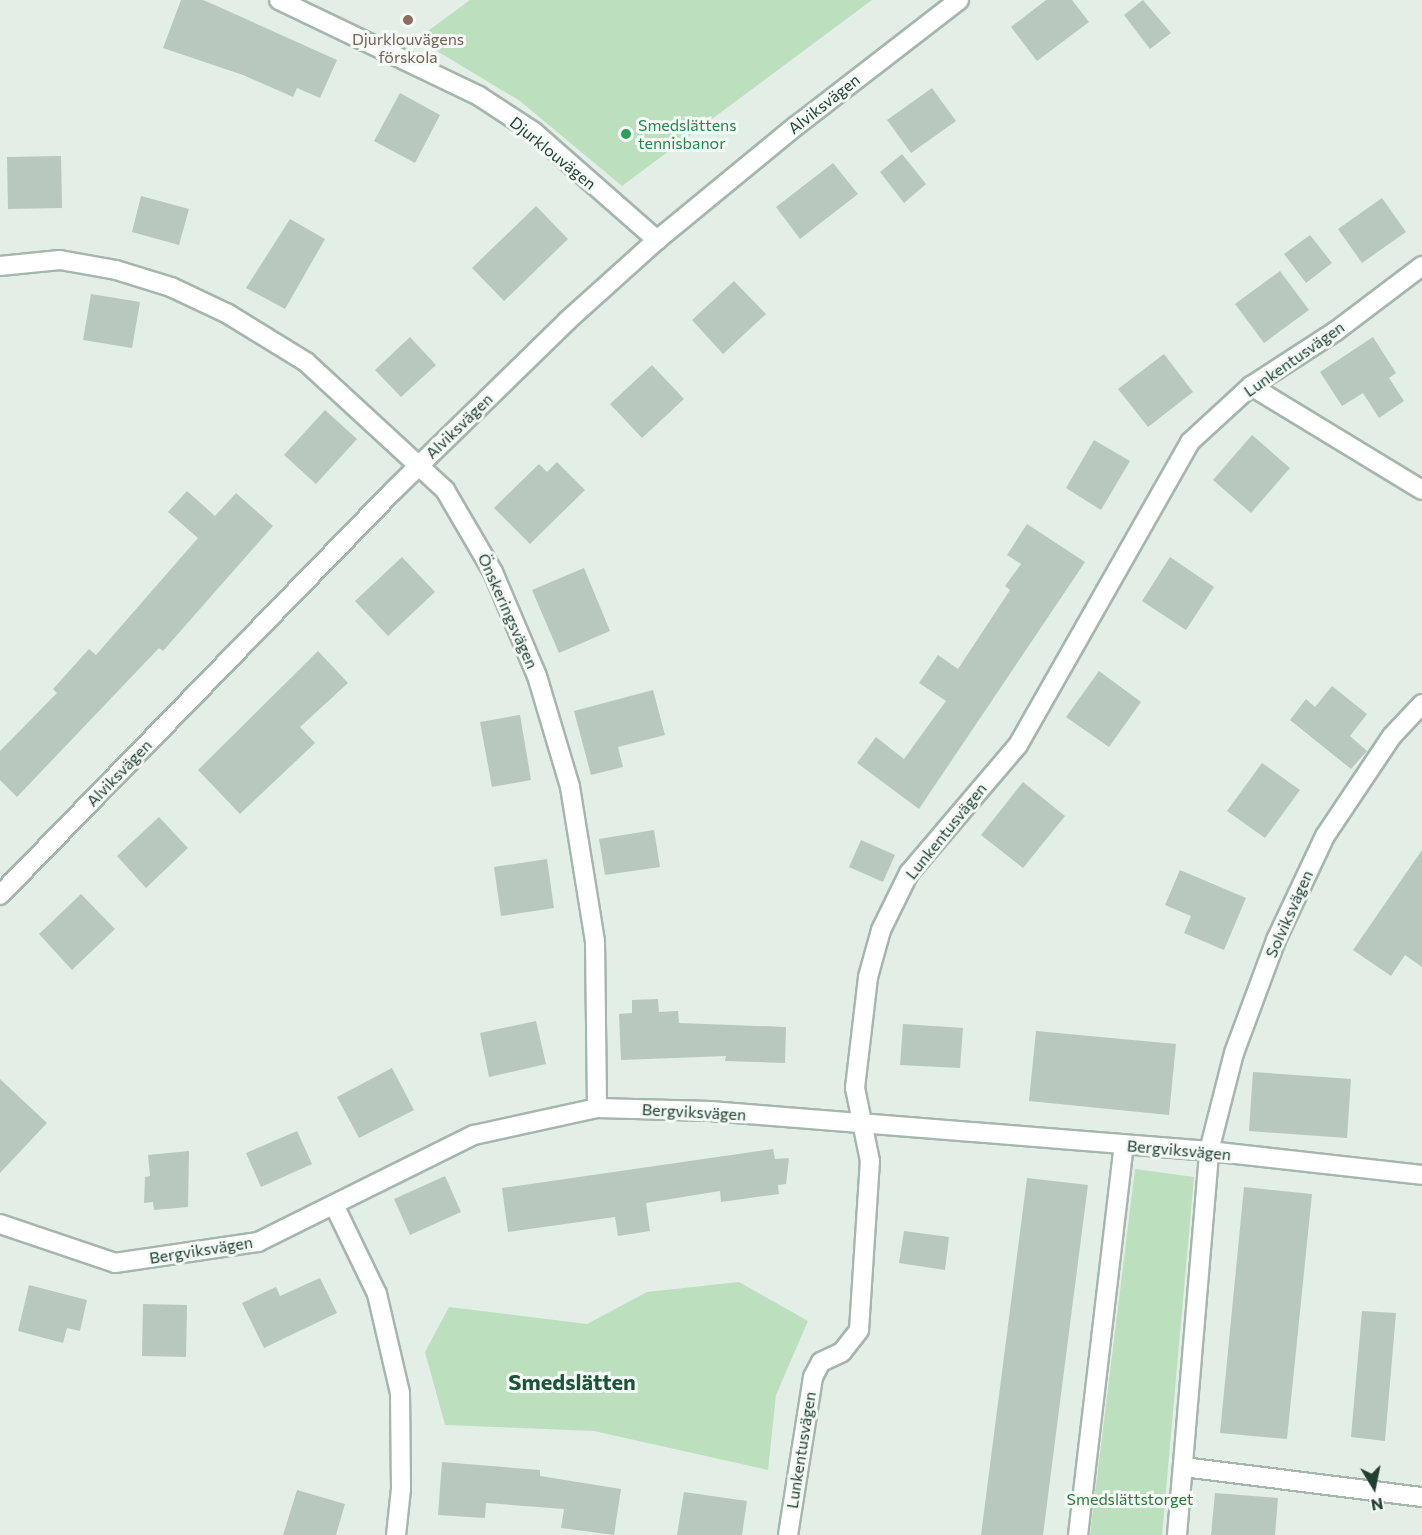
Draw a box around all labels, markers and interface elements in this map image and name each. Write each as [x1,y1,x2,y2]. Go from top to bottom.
marker: Djurklouvägens förskola [401,13,415,27]
place label: Djurklouvägens förskola [352,29,464,67]
street label: Alviksvägen [784,70,864,138]
street label: Djurklouvägen [506,113,600,193]
place label: Smedslättens tennisbanor [638,115,737,153]
marker: Smedslättens tennisbanor [619,127,633,141]
street label: Lunkentusvägen [1240,317,1348,401]
street label: Alviksvägen [422,389,496,463]
street label: Önskeringsvägen [474,550,542,672]
street label: Alviksvägen [82,736,156,810]
street label: Lunkentusvägen [901,779,991,883]
street label: Solviksvägen [1261,867,1317,961]
street label: Bergviksvägen [641,1100,747,1124]
street label: Bergviksvägen [1126,1136,1232,1164]
street label: Bergviksvägen [148,1232,254,1268]
district label: Smedslätten [508,1369,636,1395]
street label: Lunkentusvägen [782,1390,820,1510]
north arrow [1344,1457,1404,1517]
park label: Smedslättstorget [1067,1489,1193,1509]
text: N [1370,1495,1385,1516]

